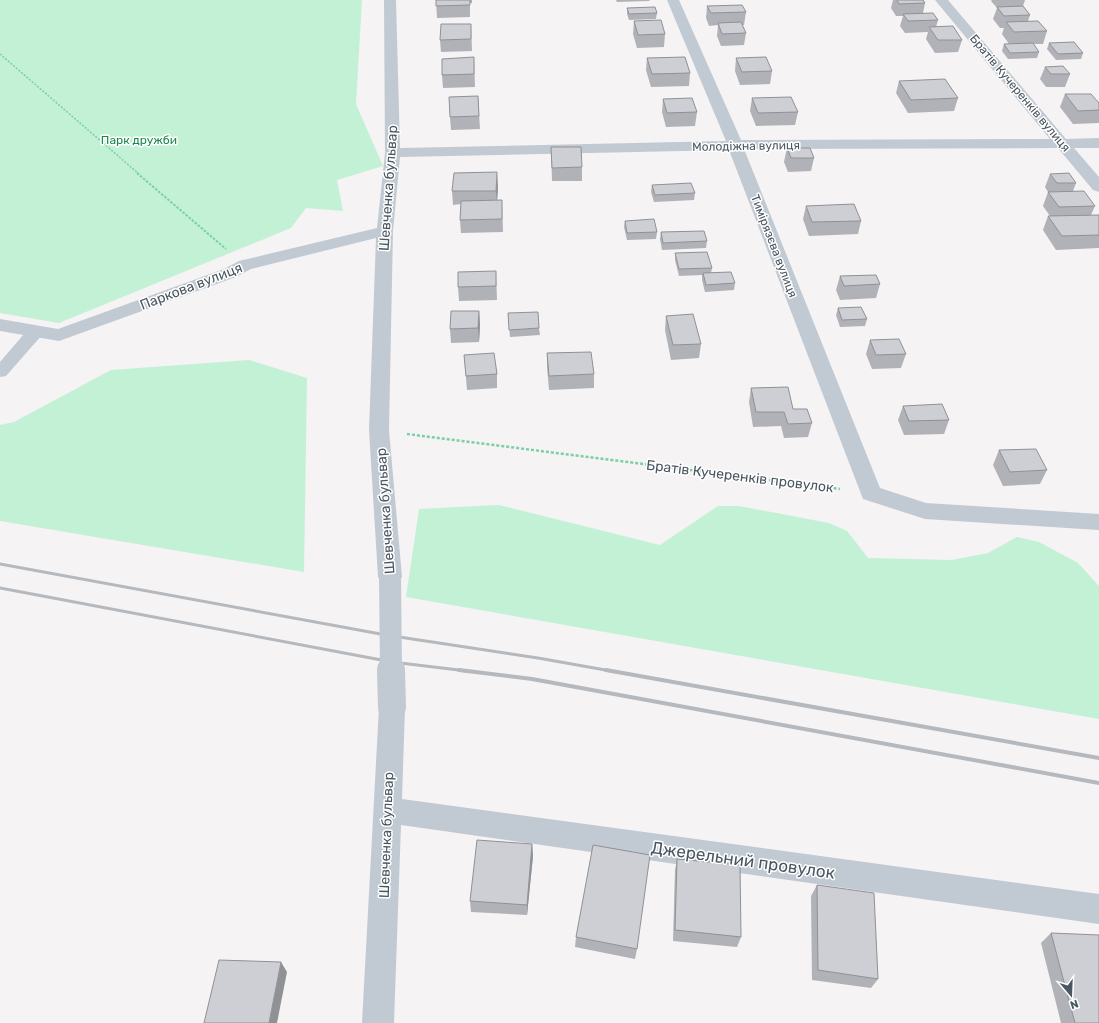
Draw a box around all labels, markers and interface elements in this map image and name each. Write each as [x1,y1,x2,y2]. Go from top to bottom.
street label: Братів Кучеренків вулиця [967,32,1073,154]
street label: Шевченка бульвар [376,124,401,252]
park label: Парк дружби [101,133,177,147]
street label: Молодіжна вулиця [692,138,800,154]
street label: Тимірязєва вулиця [748,192,800,300]
street label: Паркова вулиця [138,259,245,314]
street label: Шевченка бульвар [373,447,398,575]
street label: Братів Кучеренків провулок [645,457,835,496]
street label: Шевченка бульвар [376,772,397,898]
street label: Джерельний провулок [650,837,836,883]
north arrow [1051,975,1091,1015]
text: N [1068,997,1080,1011]

